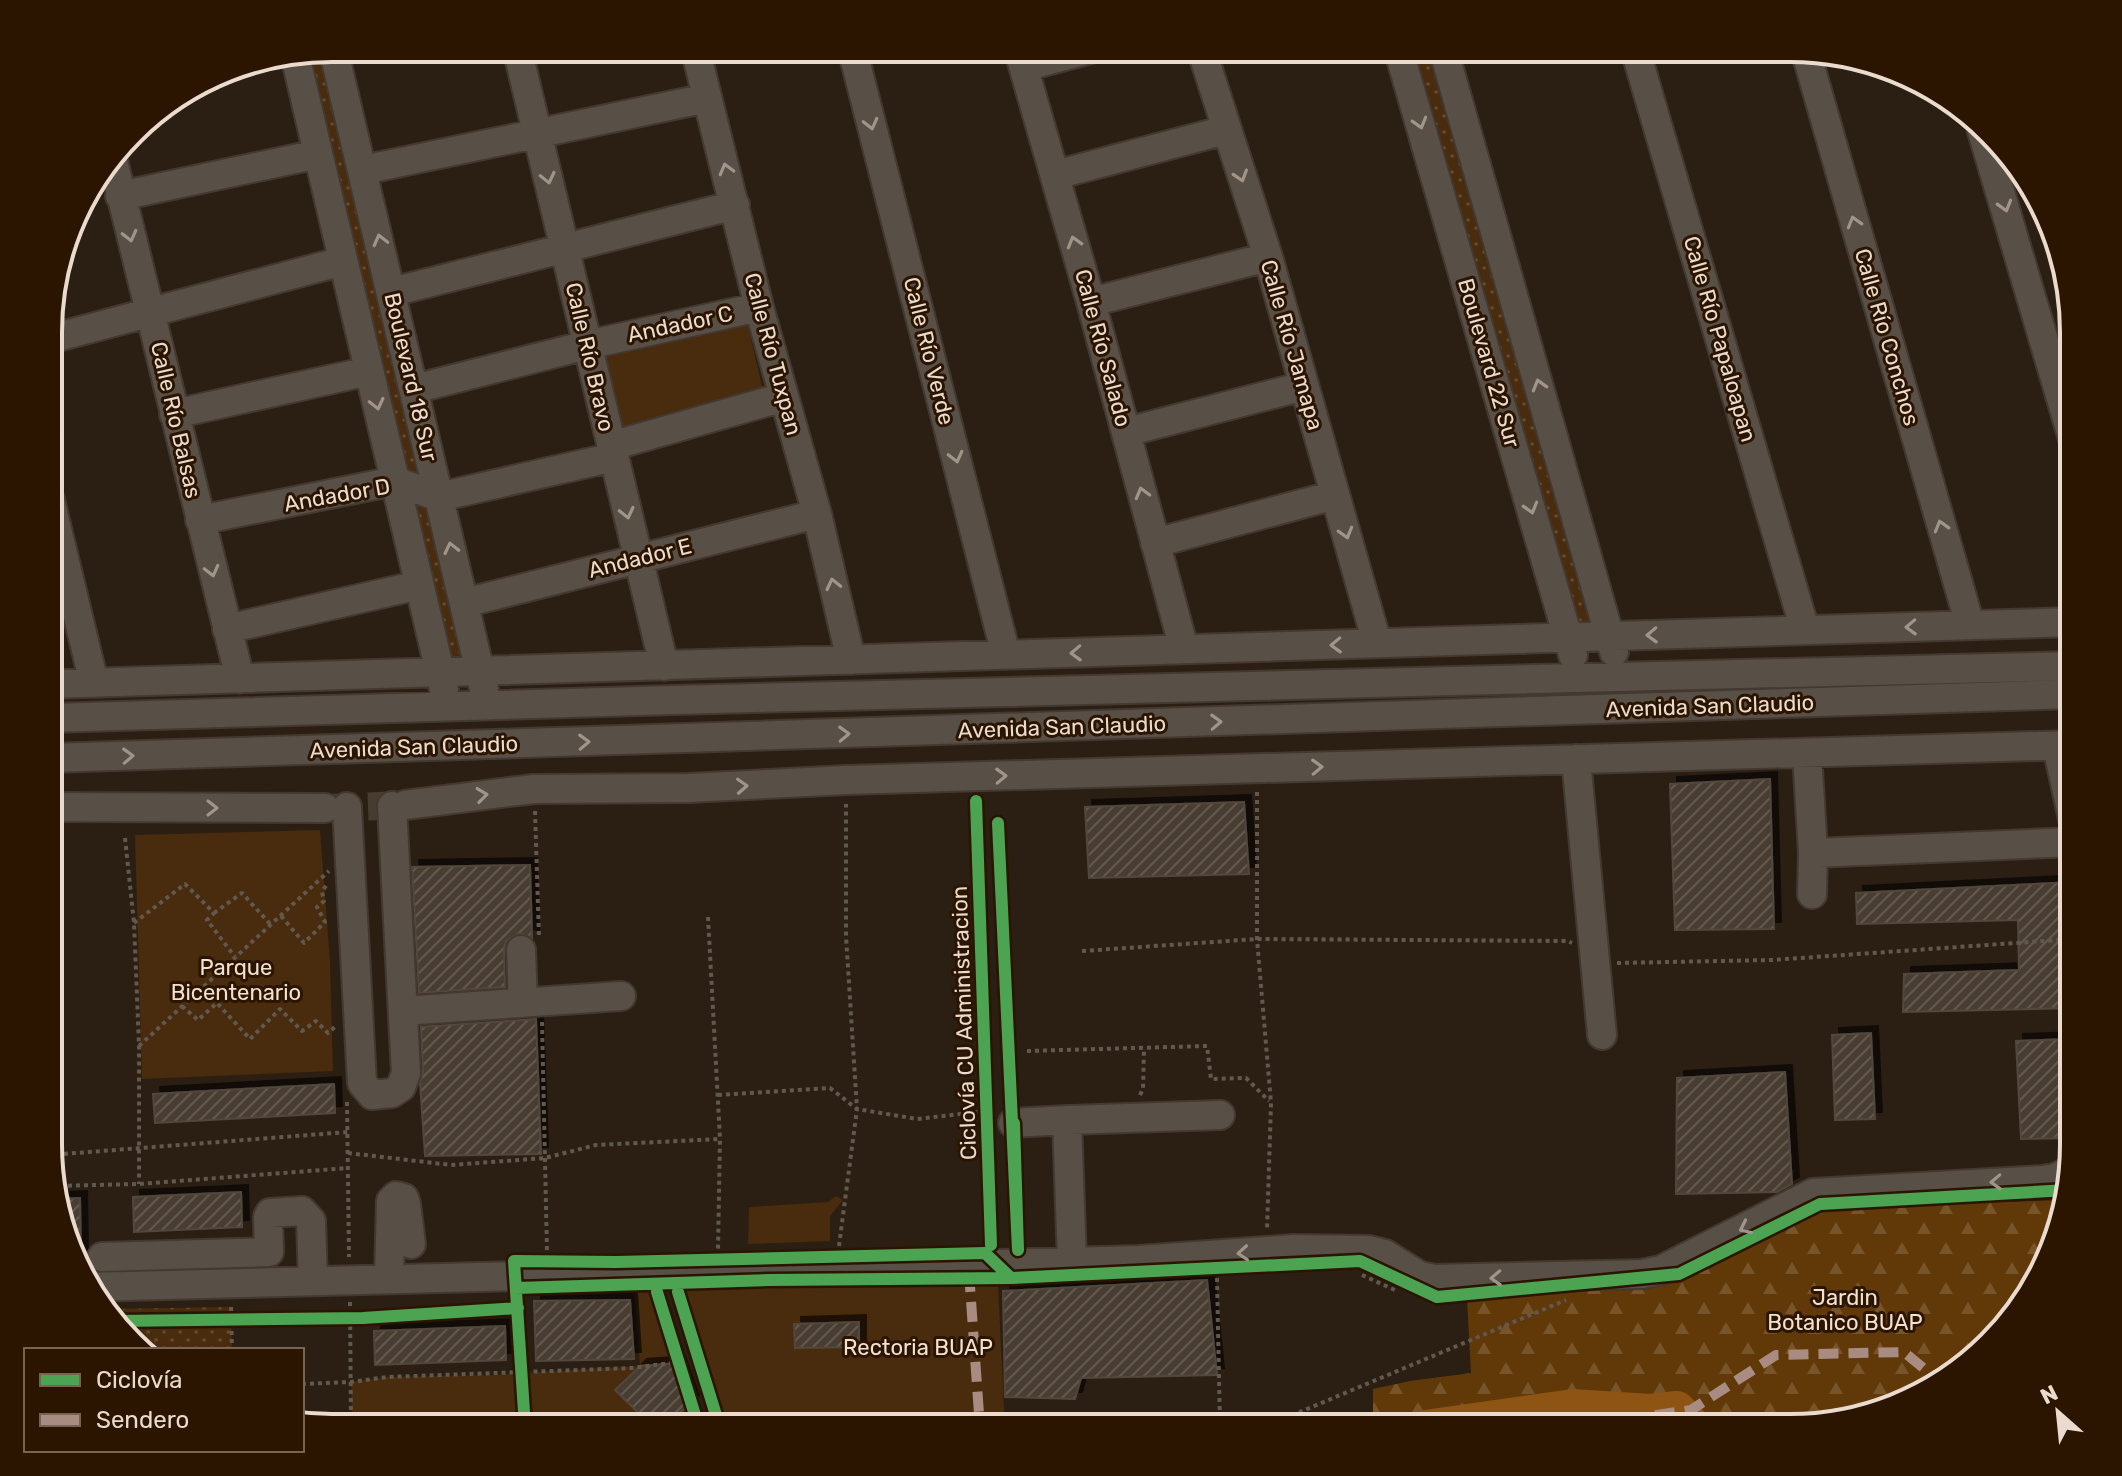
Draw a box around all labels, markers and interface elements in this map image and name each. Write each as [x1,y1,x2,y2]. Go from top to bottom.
one-way arrow [862,116,879,130]
one-way arrow [1411,116,1427,130]
one-way arrow [718,163,735,177]
one-way arrow [1232,168,1248,182]
one-way arrow [538,171,555,185]
one-way arrow [1995,198,2012,212]
one-way arrow [1847,215,1863,229]
one-way arrow [121,229,138,243]
street label: Calle Río Papaloapan [1678,233,1762,445]
one-way arrow [372,234,389,247]
one-way arrow [1067,235,1083,249]
street label: Calle Río Conchos [1849,245,1925,429]
street label: Calle Río Jamapa [1255,257,1329,433]
street label: Calle Río Salado [1069,266,1137,430]
street label: Calle Río Tuxpan [738,270,808,438]
street label: Calle Río Verde [898,274,960,428]
street label: Boulevard 22 Sur [1452,275,1526,451]
street label: Calle Río Bravo [560,280,620,434]
street label: Boulevard 18 Sur [378,290,444,465]
street label: Andador C [625,300,735,348]
street label: Calle Río Balsas [145,339,207,501]
one-way arrow [1532,379,1548,393]
one-way arrow [367,397,384,410]
one-way arrow [947,450,964,464]
street label: Andador D [282,472,392,518]
one-way arrow [1135,486,1151,500]
one-way arrow [1522,500,1538,514]
one-way arrow [618,506,635,519]
one-way arrow [1933,519,1950,533]
one-way arrow [1336,526,1353,540]
street label: Andador E [585,532,695,584]
one-way arrow [443,541,460,555]
one-way arrow [203,563,220,577]
one-way arrow [825,577,842,591]
one-way arrow [1904,618,1917,636]
one-way arrow [1645,626,1658,644]
one-way arrow [1329,636,1342,653]
one-way arrow [1069,644,1082,661]
street label: Avenida San Claudio [1605,689,1815,723]
street label: Avenida San Claudio [957,710,1167,744]
one-way arrow [1210,714,1223,731]
one-way arrow [838,725,851,742]
street label: Avenida San Claudio [309,730,519,764]
one-way arrow [578,733,591,750]
one-way arrow [122,747,135,765]
one-way arrow [1311,758,1324,775]
one-way arrow [995,767,1008,784]
one-way arrow [736,777,749,794]
one-way arrow [475,787,489,804]
one-way arrow [206,799,219,817]
street label: Ciclovía CU Administracion [946,885,982,1161]
park label: Parque Bicentenario [171,954,301,1006]
one-way arrow [1989,1173,2002,1190]
one-way arrow [1739,1219,1754,1234]
one-way arrow [1236,1244,1249,1261]
one-way arrow [1489,1269,1502,1286]
park label: Jardin Botanico BUAP [1767,1284,1923,1336]
park label: Rectoria BUAP [843,1334,993,1361]
legend [24,1348,304,1452]
text: Ciclovía [96,1366,183,1394]
north arrow [2018,1372,2098,1452]
text: N [2036,1379,2062,1410]
text: Sendero [96,1406,189,1434]

